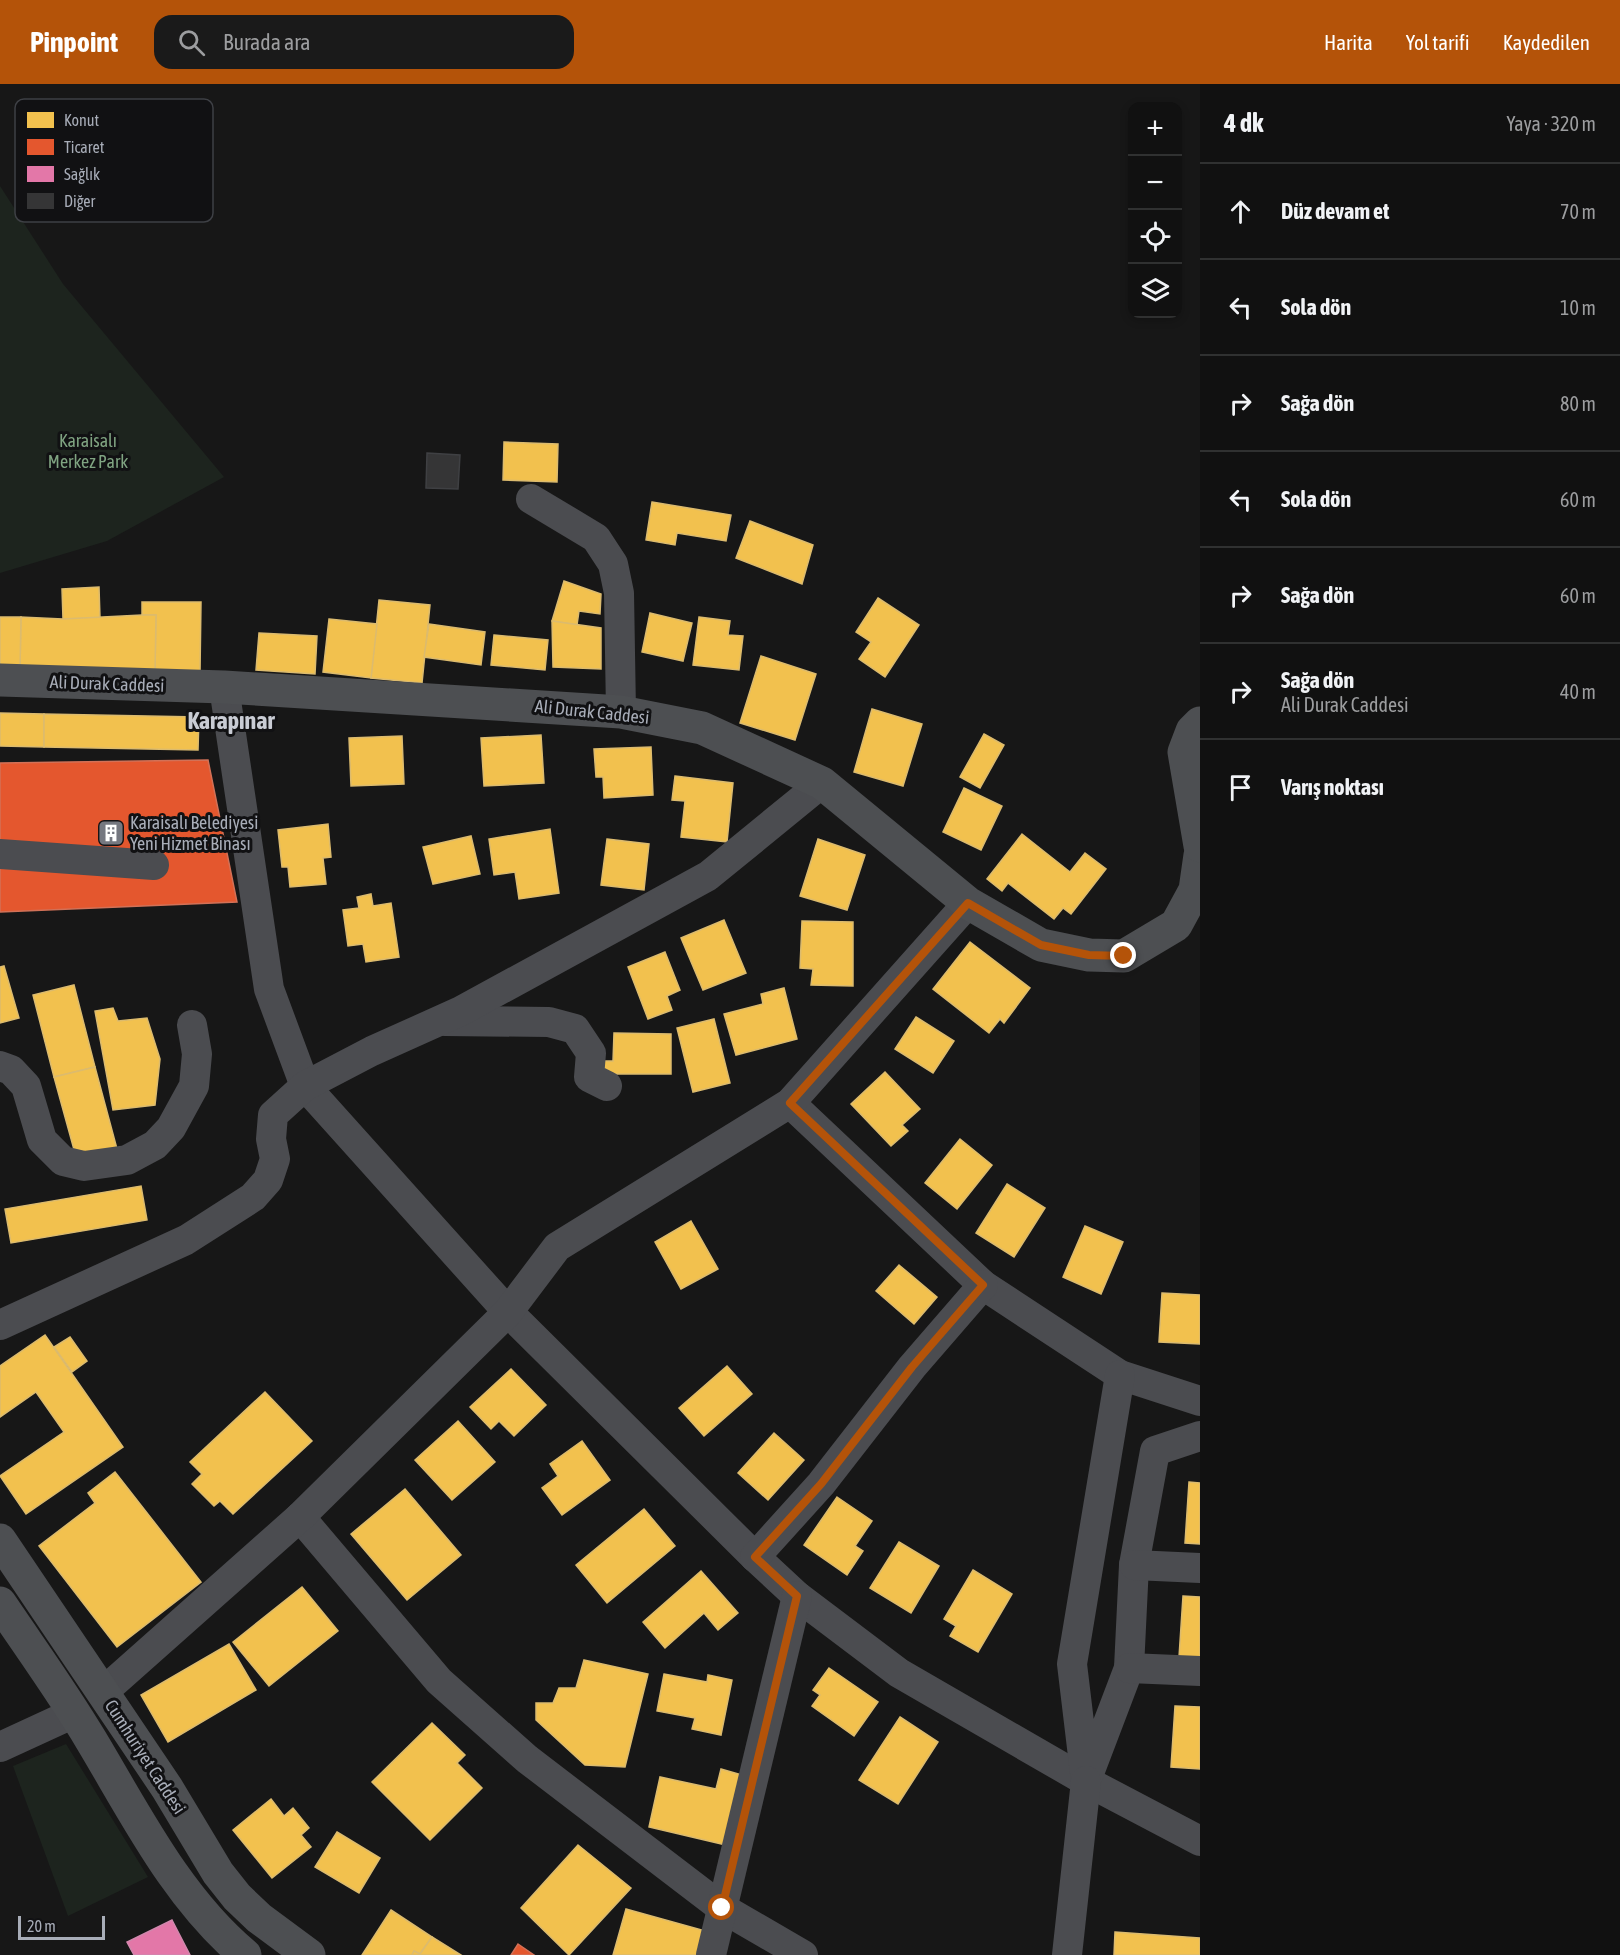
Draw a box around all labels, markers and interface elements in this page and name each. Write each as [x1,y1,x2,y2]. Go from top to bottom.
search box [154,15,574,69]
text: Pinpoint [30,26,118,58]
icon: search [175,26,208,59]
text: Burada ara [223,29,311,55]
text: Harita [1324,30,1373,54]
text: Yol tarifi [1406,30,1470,54]
text: Kaydedilen [1503,30,1590,54]
legend [15,99,213,222]
map controls [1128,102,1182,318]
button: + [1128,102,1182,156]
text: 4 dk [1224,108,1264,138]
text: Konut [64,111,100,129]
text: Yaya · 320 m [1507,112,1596,135]
text: Ticaret [64,138,105,156]
button: − [1128,156,1182,210]
text: Sağlık [64,165,100,184]
text: Diğer [64,192,95,211]
icon: ahead [1224,195,1257,228]
text: Düz devam et [1281,198,1389,224]
text: 70 m [1560,200,1596,223]
button: locate [1128,210,1182,264]
button: layers [1128,264,1182,318]
icon: left [1224,291,1257,324]
text: Sola dön [1281,294,1351,320]
text: 10 m [1560,296,1596,319]
icon: right [1224,387,1257,420]
text: Sağa dön [1281,390,1354,416]
text: 80 m [1560,392,1596,415]
park label: Karaisalı Merkez Park [48,430,128,472]
icon: left [1224,483,1257,516]
text: Sola dön [1281,486,1351,512]
text: 60 m [1560,488,1596,511]
icon: right [1224,579,1257,612]
text: Sağa dön [1281,582,1354,608]
text: 60 m [1560,584,1596,607]
text: Sağa dön [1281,667,1354,693]
street label: Ali Durak Caddesi [49,671,165,696]
icon: right [1224,675,1257,708]
text: 40 m [1560,680,1596,703]
text: Ali Durak Caddesi [1281,693,1409,716]
street label: Ali Durak Caddesi [534,695,650,728]
district label: Karapınar [188,707,275,734]
icon: arrive [1224,771,1257,804]
text: Varış noktası [1281,774,1384,800]
place label: Karaisalı Belediyesi Yeni Hizmet Binası [130,812,258,854]
building icon: Karaisalı Belediyesi Yeni Hizmet Binası [96,818,126,848]
route end [1110,942,1136,968]
street label: Cumhuriyet Caddesi [101,1696,190,1818]
route start [708,1894,734,1920]
scale bar [18,1913,105,1940]
text: 20 m [27,1917,56,1935]

